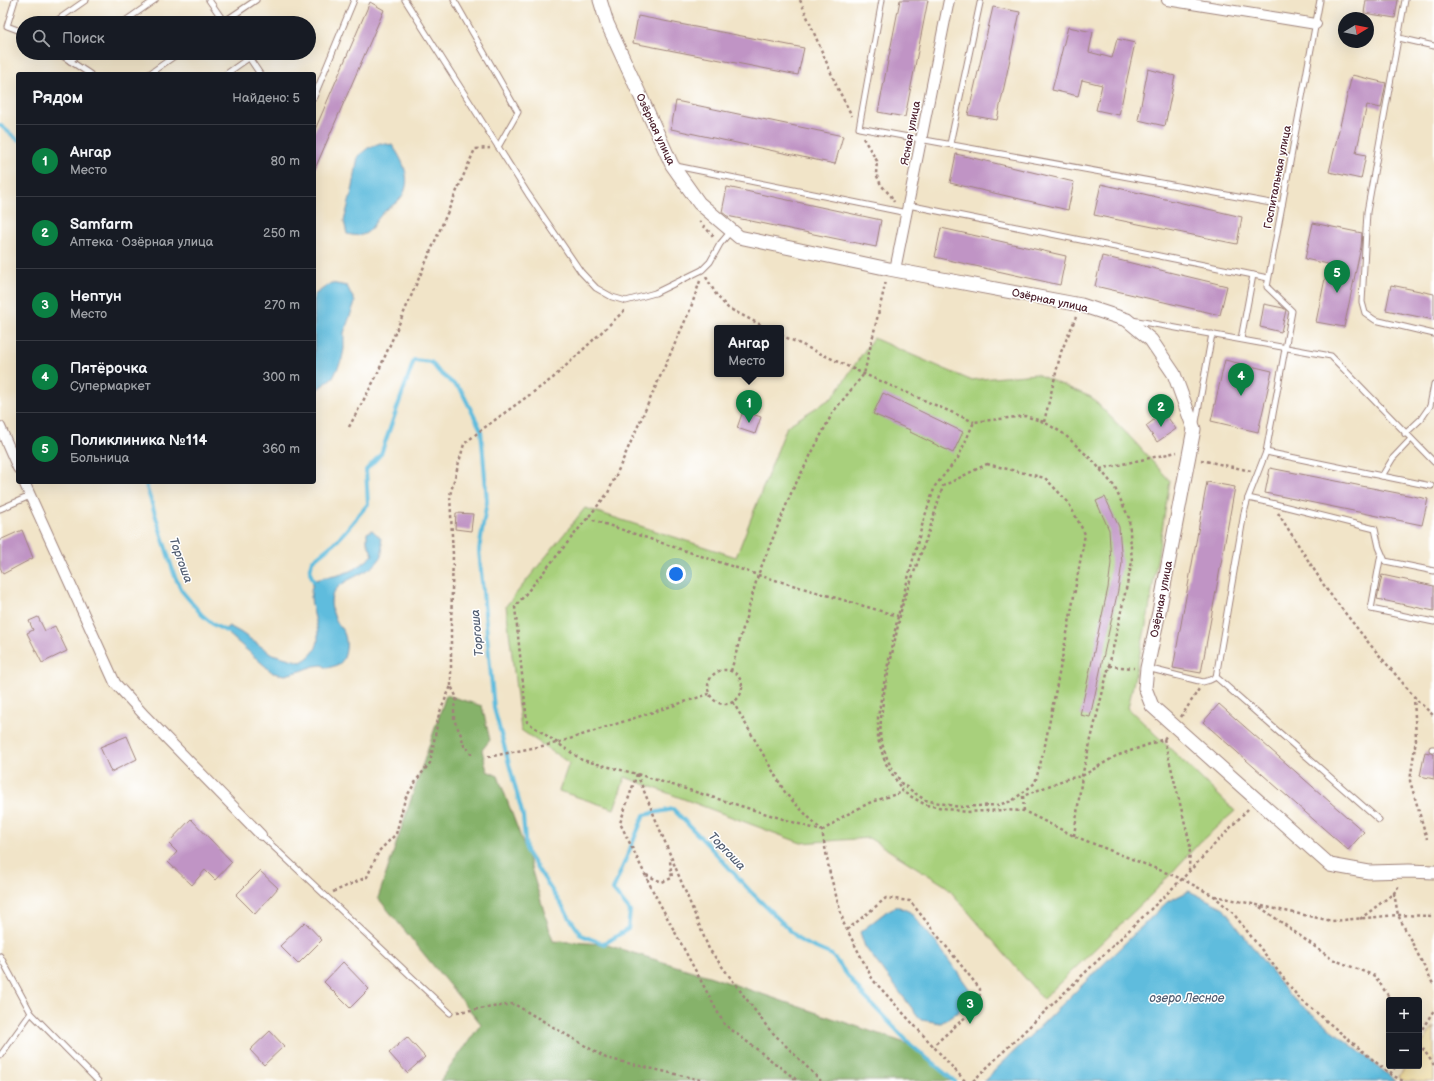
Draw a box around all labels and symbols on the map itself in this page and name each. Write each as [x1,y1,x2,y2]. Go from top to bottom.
north arrow [1338,12,1374,48]
street label: Озёрная улица [633,91,678,168]
street label: Ясная улица [898,99,923,166]
street label: Госпитальная улица [1261,124,1294,230]
pin: 5 [1324,260,1350,293]
street label: Озёрная улица [1011,286,1090,315]
pin: 4 [1228,363,1254,396]
pin: 1 [736,390,762,423]
pin: 2 [1148,394,1174,427]
water label: Торгоша [165,535,196,585]
street label: Озёрная улица [1148,559,1175,638]
your location [666,564,686,584]
water label: Торгоша [468,609,487,657]
water label: Торгоша [705,829,748,874]
pin: 3 [957,991,983,1024]
water label: озеро Лесное [1150,991,1225,1006]

